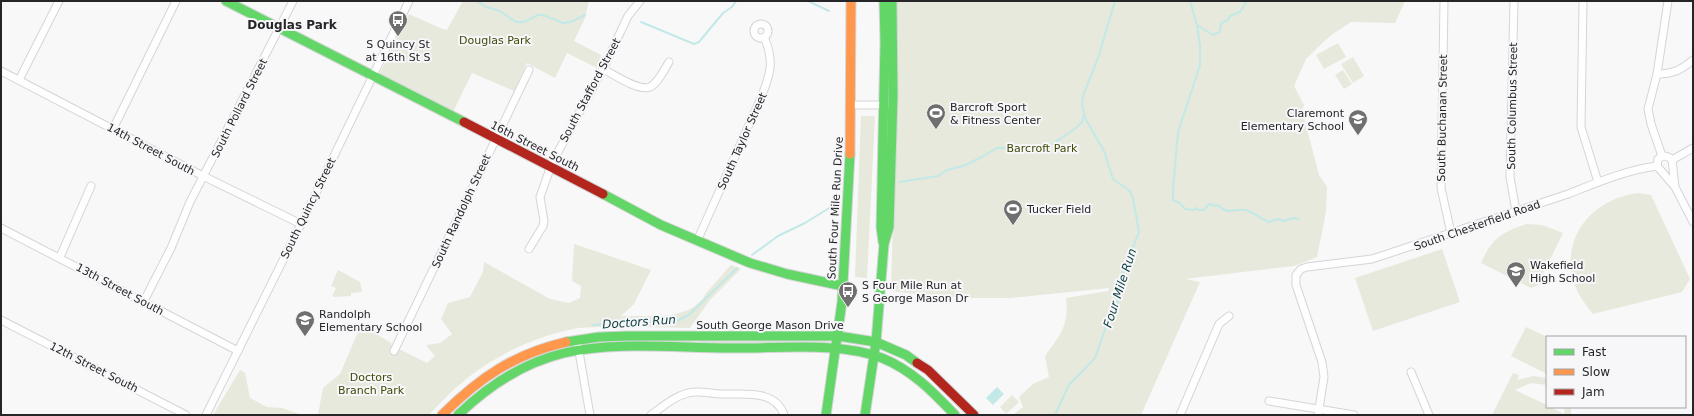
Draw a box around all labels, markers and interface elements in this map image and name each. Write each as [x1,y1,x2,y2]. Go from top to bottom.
bus stop icon: S Quincy St at 16th St S [387,9,409,37]
district label: Douglas Park [247,18,338,32]
park label: Douglas Park [459,34,532,47]
street label: South Stafford Street [557,35,624,145]
place label: S Quincy St at 16th St S [365,38,431,64]
street label: South Columbus Street [1505,42,1520,170]
street label: South Buchanan Street [1435,54,1450,182]
street label: South Pollard Street [209,56,270,160]
street label: South Taylor Street [715,90,770,192]
place label: Barcroft Sport & Fitness Center [950,101,1041,127]
sports icon: Barcroft Sport & Fitness Center [925,102,947,130]
place label: Claremont Elementary School [1241,107,1345,133]
school or university icon: Claremont Elementary School [1347,108,1369,136]
street label: 16th Street South [488,118,581,174]
street label: 14th Street South [105,121,197,178]
street label: South Four Mile Run Drive [825,136,846,280]
park label: Barcroft Park [1007,142,1078,155]
street label: South Randolph Street [429,152,494,270]
street label: South Quincy Street [278,155,339,261]
sports icon: Tucker Field [1002,198,1024,226]
street label: South Chesterfield Road [1412,198,1542,253]
place label: Tucker Field [1026,203,1091,216]
water label: Four Mile Run [1101,247,1139,329]
place label: Wakefield High School [1530,259,1595,285]
school or university icon: Wakefield High School [1505,260,1527,288]
street label: 13th Street South [74,261,166,318]
place label: S Four Mile Run at S George Mason Dr [862,279,969,305]
bus stop icon: S Four Mile Run at S George Mason Dr [837,280,859,308]
place label: Randolph Elementary School [319,308,422,334]
school or university icon: Randolph Elementary School [294,309,316,337]
water label: Doctors Run [602,312,676,332]
street label: South George Mason Drive [696,319,844,332]
legend [1546,336,1686,408]
street label: 12th Street South [47,339,140,395]
text: Fast [1582,345,1606,359]
text: Slow [1582,365,1610,379]
park label: Doctors Branch Park [338,371,405,397]
text: Jam [1581,385,1605,399]

